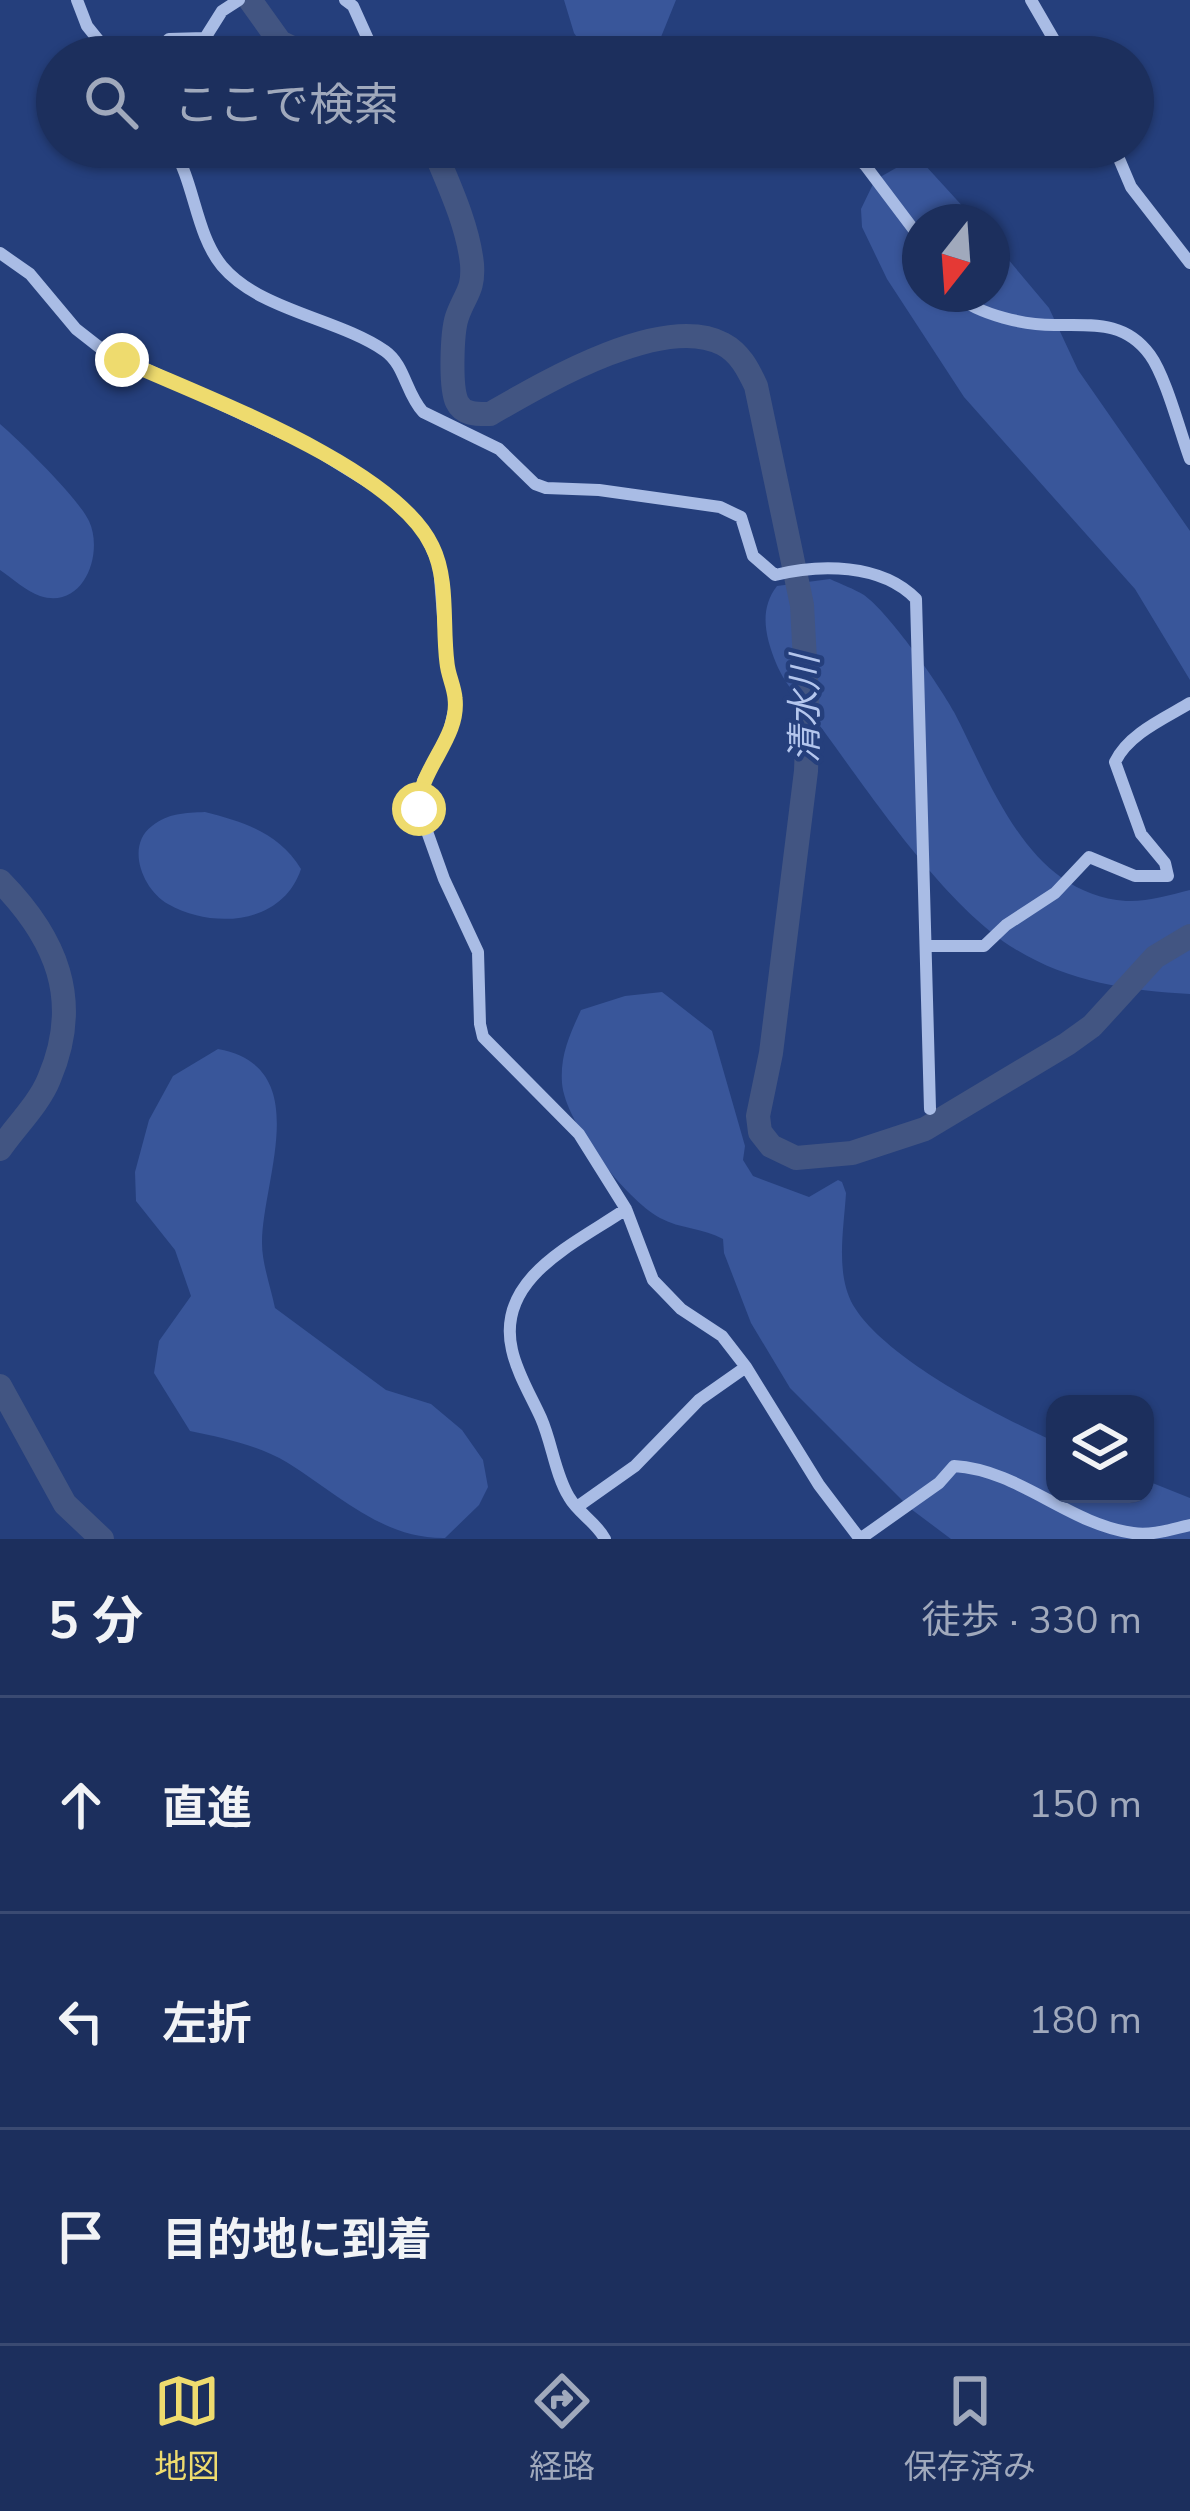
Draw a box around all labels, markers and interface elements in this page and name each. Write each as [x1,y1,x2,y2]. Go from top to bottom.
search box [36,36,1154,168]
icon: search [78,69,144,135]
text: ここで検索 [174,75,399,136]
north arrow [902,204,1010,312]
route end [95,333,149,387]
water label: 清水川 [781,651,830,763]
route start [392,782,446,836]
map controls [1046,1395,1154,1503]
button: layers [1046,1395,1154,1503]
text: 5 分 [48,1586,143,1656]
text: 徒歩 · 330 m [921,1594,1142,1647]
icon: ahead [48,1772,114,1838]
text: 直進 [162,1778,252,1839]
text: 150 m [1028,1778,1142,1831]
icon: left [48,1988,114,2054]
text: 左折 [162,1994,252,2055]
text: 180 m [1028,1994,1142,2047]
icon: arrive [48,2204,114,2270]
text: 目的地に到着 [162,2210,432,2271]
tab: 地図 [154,2368,220,2490]
tab: 経路 [529,2368,595,2490]
tab: 保存済み [904,2368,1036,2490]

